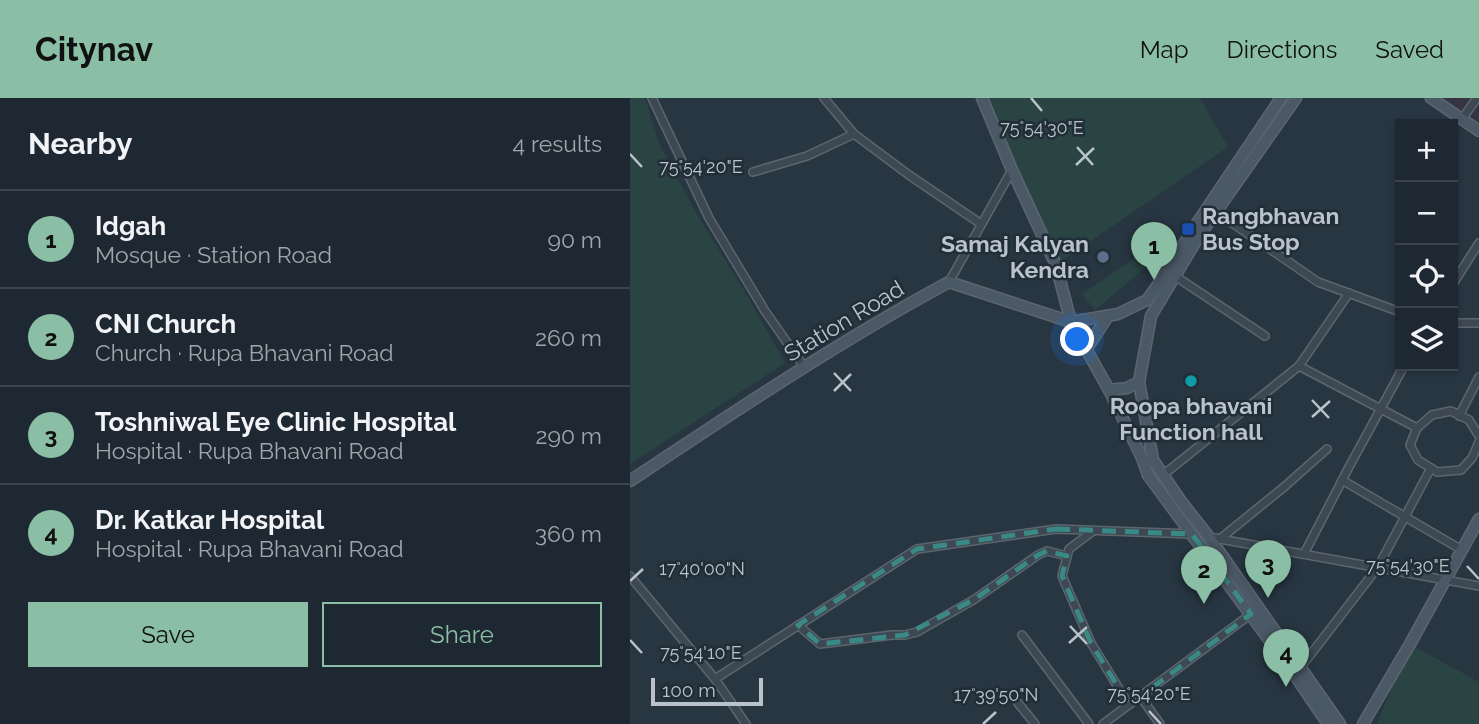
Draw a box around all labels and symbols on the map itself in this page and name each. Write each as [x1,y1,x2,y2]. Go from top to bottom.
text: 75°54'30"E [1000,117,1084,138]
text: 75°54'20"E [659,156,743,177]
place label: Rangbhavan Bus Stop [1202,202,1339,255]
marker: Rangbhavan Bus Stop [1180,221,1196,237]
pin: 1 [1131,222,1177,280]
place label: Samaj Kalyan Kendra [941,230,1089,283]
marker: Samaj Kalyan Kendra [1095,249,1111,265]
street label: Station Road [779,274,908,367]
your location [1060,322,1094,356]
marker: Roopa bhavani Function hall [1183,373,1199,389]
place label: Roopa bhavani Function hall [1110,392,1272,445]
pin: 3 [1245,540,1291,598]
pin: 2 [1181,546,1227,604]
text: 75°54'30"E [1366,555,1450,576]
text: 17°40'00"N [659,558,745,579]
pin: 4 [1263,629,1309,687]
text: 75°54'10"E [660,642,742,663]
scale bar [651,675,763,707]
text: 75°54'20"E [1107,683,1191,704]
text: 17°39'50"N [954,684,1038,705]

